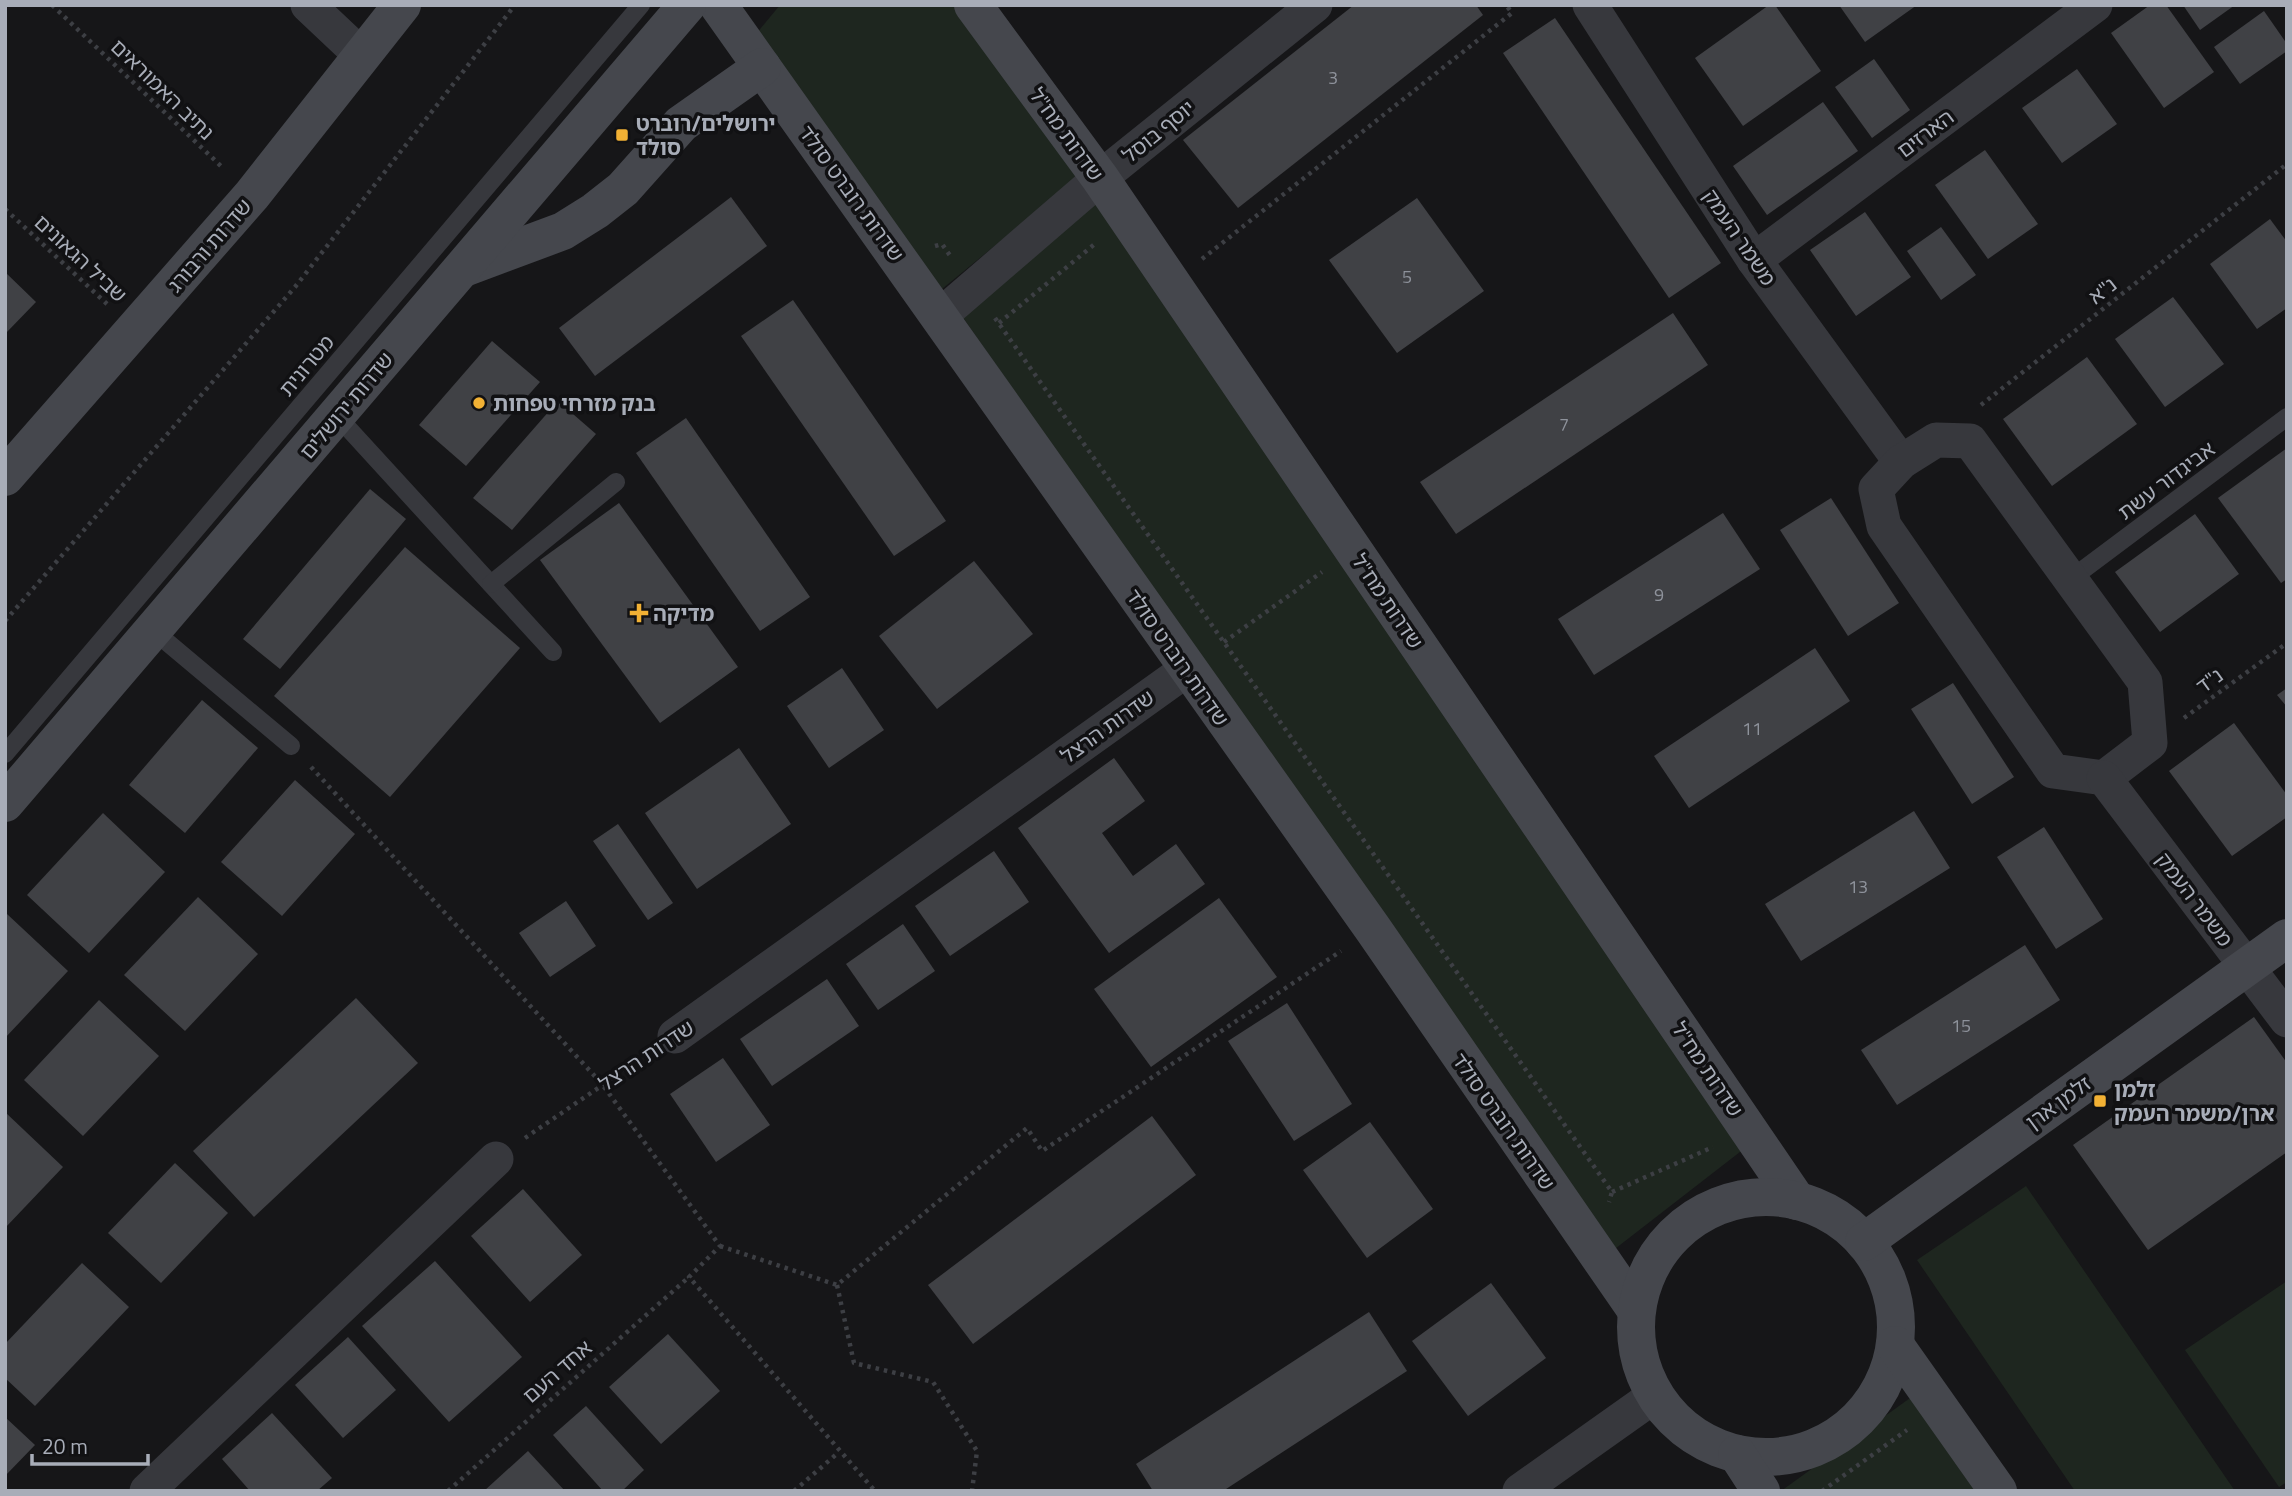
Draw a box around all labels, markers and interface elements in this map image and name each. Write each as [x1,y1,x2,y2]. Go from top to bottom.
street label: נתיב האמוראים [104,31,222,147]
house number: 3 [1328,64,1338,91]
street label: שדרות מח"ל [1022,81,1112,187]
street label: יוסף בוסל [1115,92,1201,170]
street label: הארזים [1890,101,1960,165]
place label: ירושלים/רוברט סולד [636,107,775,163]
street label: שדרות רוברט סולד [792,118,912,268]
marker: ירושלים/רוברט סולד [614,127,630,143]
street label: משמר העמק [1696,182,1784,292]
street label: שדרות ורבורג [159,191,259,299]
street label: שביל הגאונים [27,206,135,310]
house number: 5 [1402,263,1412,290]
street label: נ"א [2081,268,2123,312]
street label: מטרונית [271,327,342,403]
street label: שדרות ירושלים [291,344,401,466]
place label: בנק מזרחי טפחות [493,387,656,419]
marker: בנק מזרחי טפחות [471,395,487,411]
house number: 7 [1559,411,1569,438]
street label: אביגדור עשת [2111,433,2221,527]
street label: שדרות מח"ל [1344,547,1432,655]
house number: 9 [1654,581,1664,608]
street label: שדרות רוברט סולד [1119,582,1237,732]
place label: מדיקה [653,597,715,629]
marker: מדיקה [631,605,647,621]
street label: נ"ד [2189,659,2229,701]
street label: שדרות הרצל [1053,681,1161,771]
house number: 11 [1742,715,1762,742]
street label: משמר העמק [2149,845,2241,953]
house number: 13 [1848,873,1868,900]
street label: שדרות הרצל [592,1011,700,1099]
house number: 15 [1951,1012,1971,1039]
street label: שדרות מח"ל [1664,1015,1752,1123]
street label: שדרות רוברט סולד [1445,1046,1563,1196]
street label: זלמן ארן [2018,1067,2098,1137]
place label: זלמן ארן/משמר העמק [2114,1073,2274,1129]
marker: זלמן ארן/משמר העמק [2092,1093,2108,1109]
street label: אחד העם [515,1332,599,1410]
scale bar [32,1422,147,1466]
text: 20 m [42,1430,88,1462]

